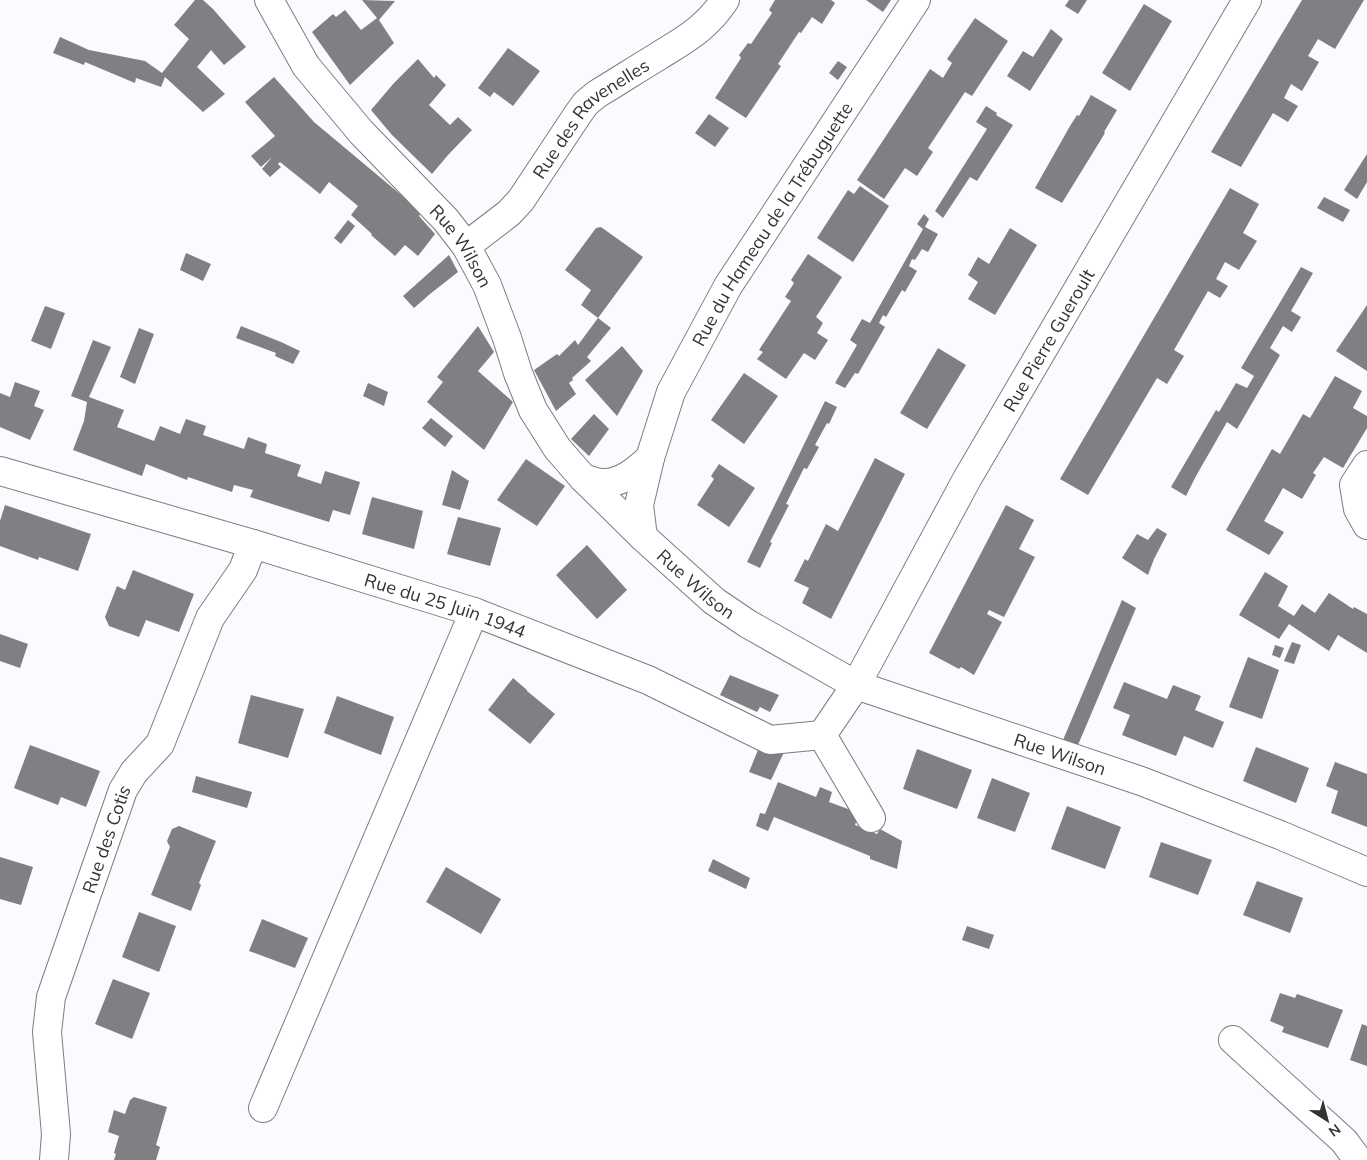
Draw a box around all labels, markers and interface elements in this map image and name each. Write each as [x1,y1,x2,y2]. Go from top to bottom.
street label: Rue des Ravenelles [527,53,653,183]
street label: Rue du Hameau de la Trébuguette [686,97,857,350]
street label: Rue Wilson [425,199,498,291]
street label: Rue Pierre Gueroult [998,264,1099,416]
street label: Rue Wilson [652,544,740,624]
street label: Rue du 25 Juin 1944 [362,568,529,643]
street label: Rue Wilson [1011,728,1109,780]
street label: Rue des Cotis [77,780,135,896]
north arrow [1302,1095,1352,1145]
text: N [1325,1120,1344,1141]

